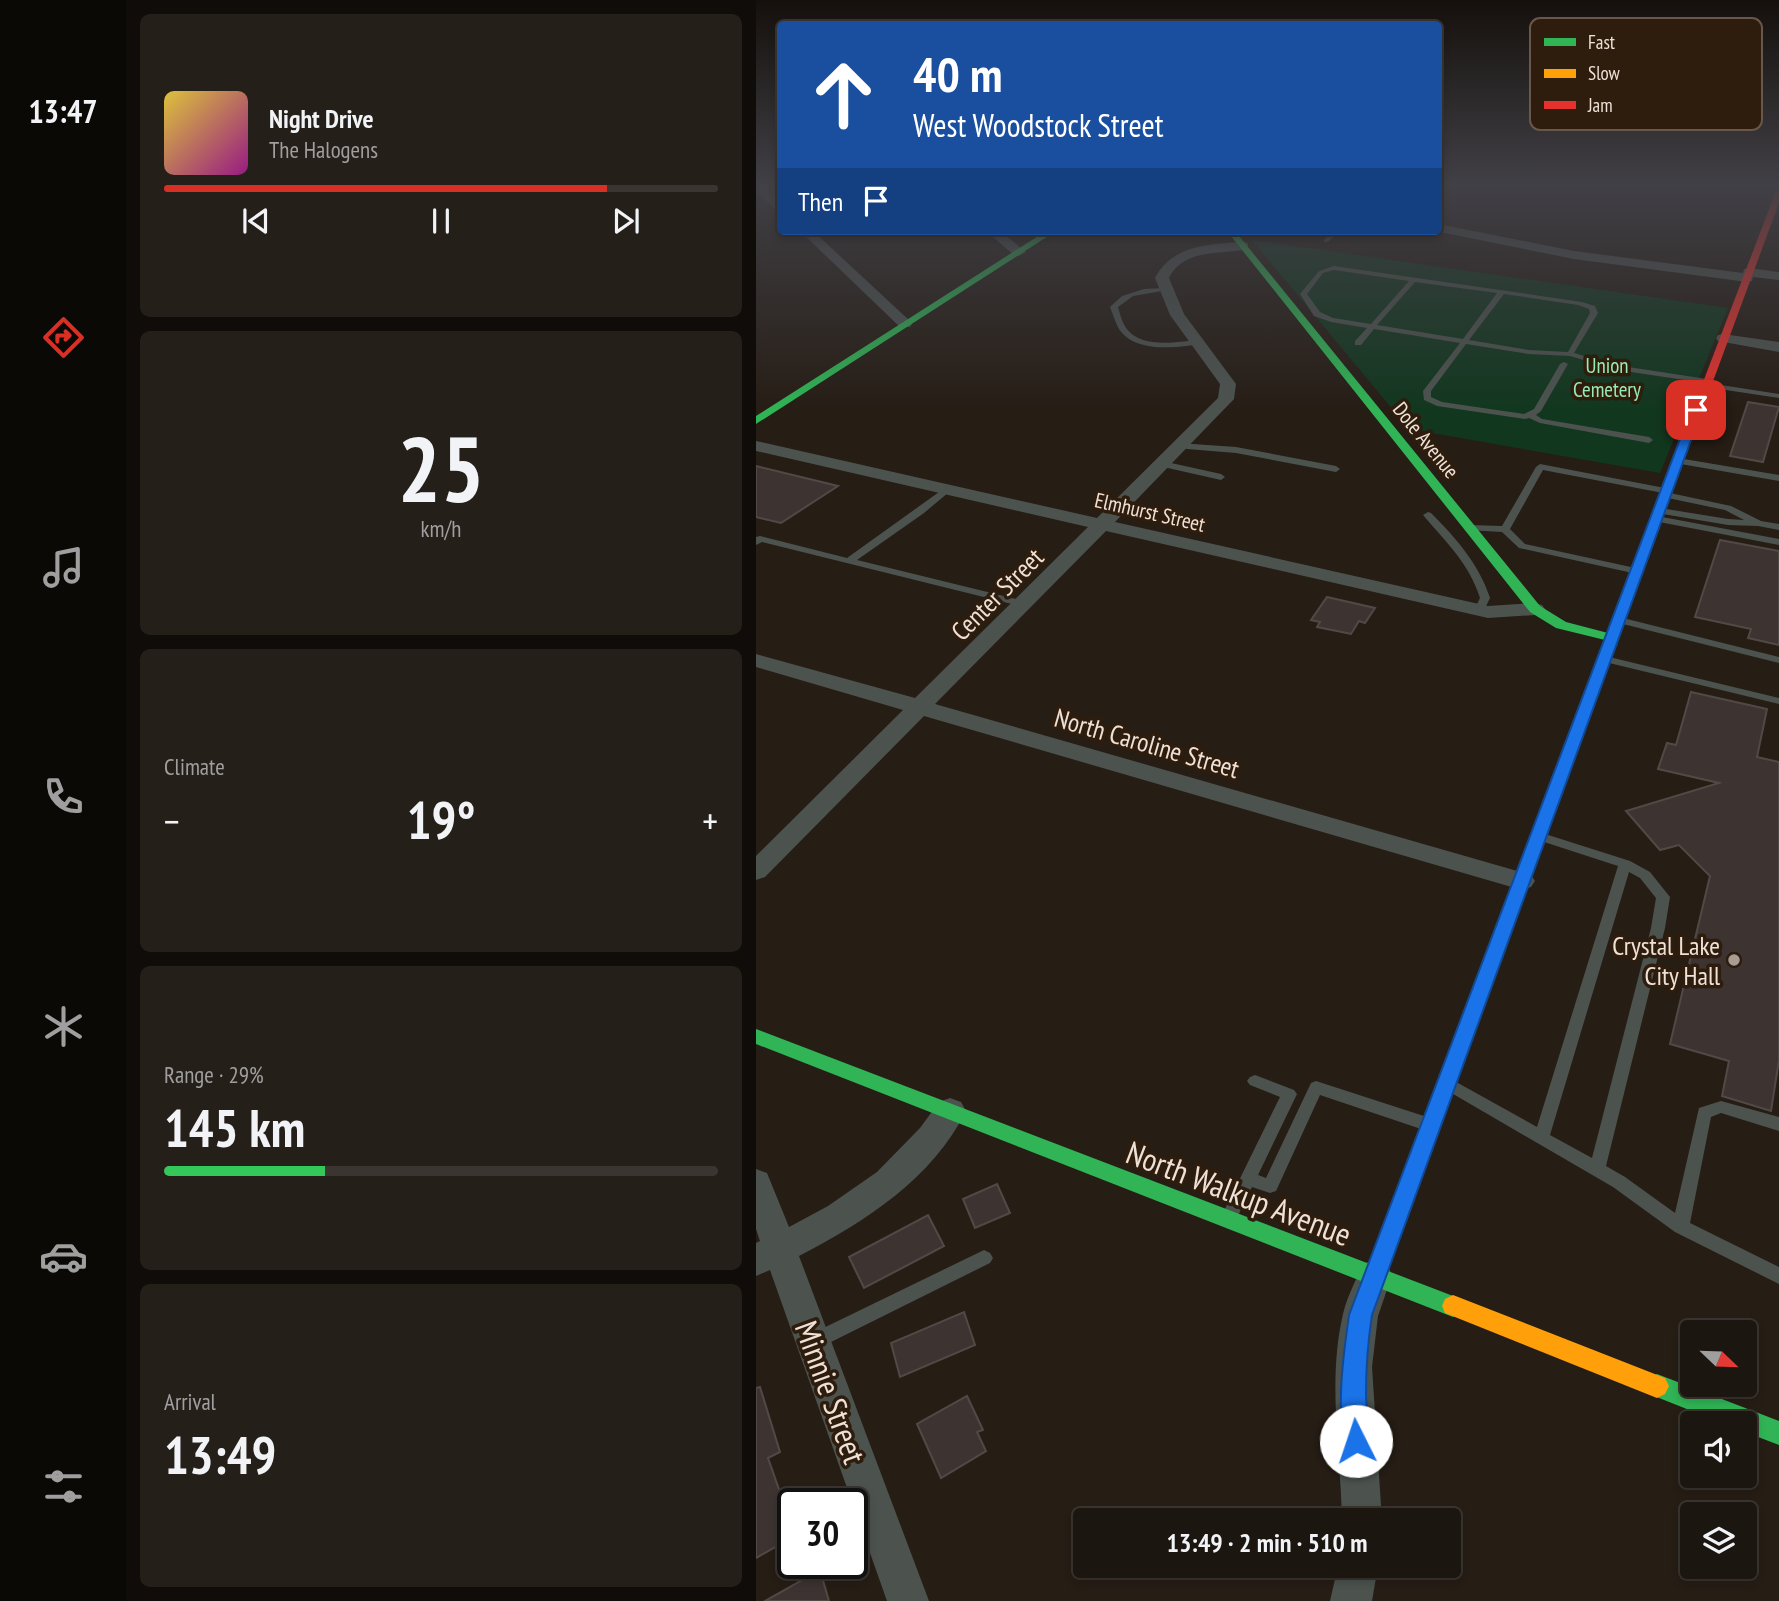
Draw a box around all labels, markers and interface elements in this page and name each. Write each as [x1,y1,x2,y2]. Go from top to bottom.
legend [1530,18,1762,130]
text: Fast [1588,30,1616,54]
text: 40 m [913,42,1002,106]
icon: ahead [798,49,889,140]
text: Slow [1588,61,1621,85]
text: 13:47 [28,90,98,132]
text: Jam [1587,93,1613,117]
text: Night Drive [269,102,374,135]
text: West Woodstock Street [913,104,1164,146]
text: The Halogens [269,135,378,164]
icon: arrive [857,182,895,220]
text: Then [798,185,843,218]
icon: previous [237,202,275,240]
icon: pause [422,202,460,240]
icon: next [607,202,645,240]
icon: directions [39,313,88,362]
park label: Union Cemetery [1573,352,1641,403]
pin [1666,380,1726,440]
icon: arrive [1677,391,1715,429]
street label: Dole Avenue [1387,396,1465,484]
text: 25 [398,409,485,527]
street label: Elmhurst Street [1092,486,1208,538]
text: km/h [421,514,461,543]
street label: Center Street [944,541,1050,647]
icon: music [39,543,88,592]
street label: North Caroline Street [1051,701,1243,785]
text: Climate [164,752,225,781]
icon: phone [39,772,88,821]
text: 19° [407,786,475,853]
text: − [164,796,180,845]
text: + [702,796,718,845]
place label: Crystal Lake City Hall [1612,929,1720,992]
marker: Crystal Lake City Hall [1726,952,1742,968]
icon: climate [39,1002,88,1051]
text: Range · 29% [164,1060,264,1089]
text: 145 km [164,1094,305,1161]
street label: North Walkup Avenue [1121,1131,1357,1255]
icon: car [39,1232,88,1281]
street label: Minnie Street [786,1315,876,1469]
north arrow [1680,1320,1757,1396]
map controls [1680,1320,1757,1579]
text: Arrival [164,1387,216,1416]
position arrow [1319,1404,1393,1478]
button: sound [1680,1411,1757,1488]
text: 13:49 [164,1421,276,1488]
icon: filters [39,1462,88,1511]
speed limit sign: 30 [777,1488,868,1579]
button: layers [1680,1502,1757,1579]
text: 13:49 · 2 min · 510 m [1167,1526,1367,1559]

